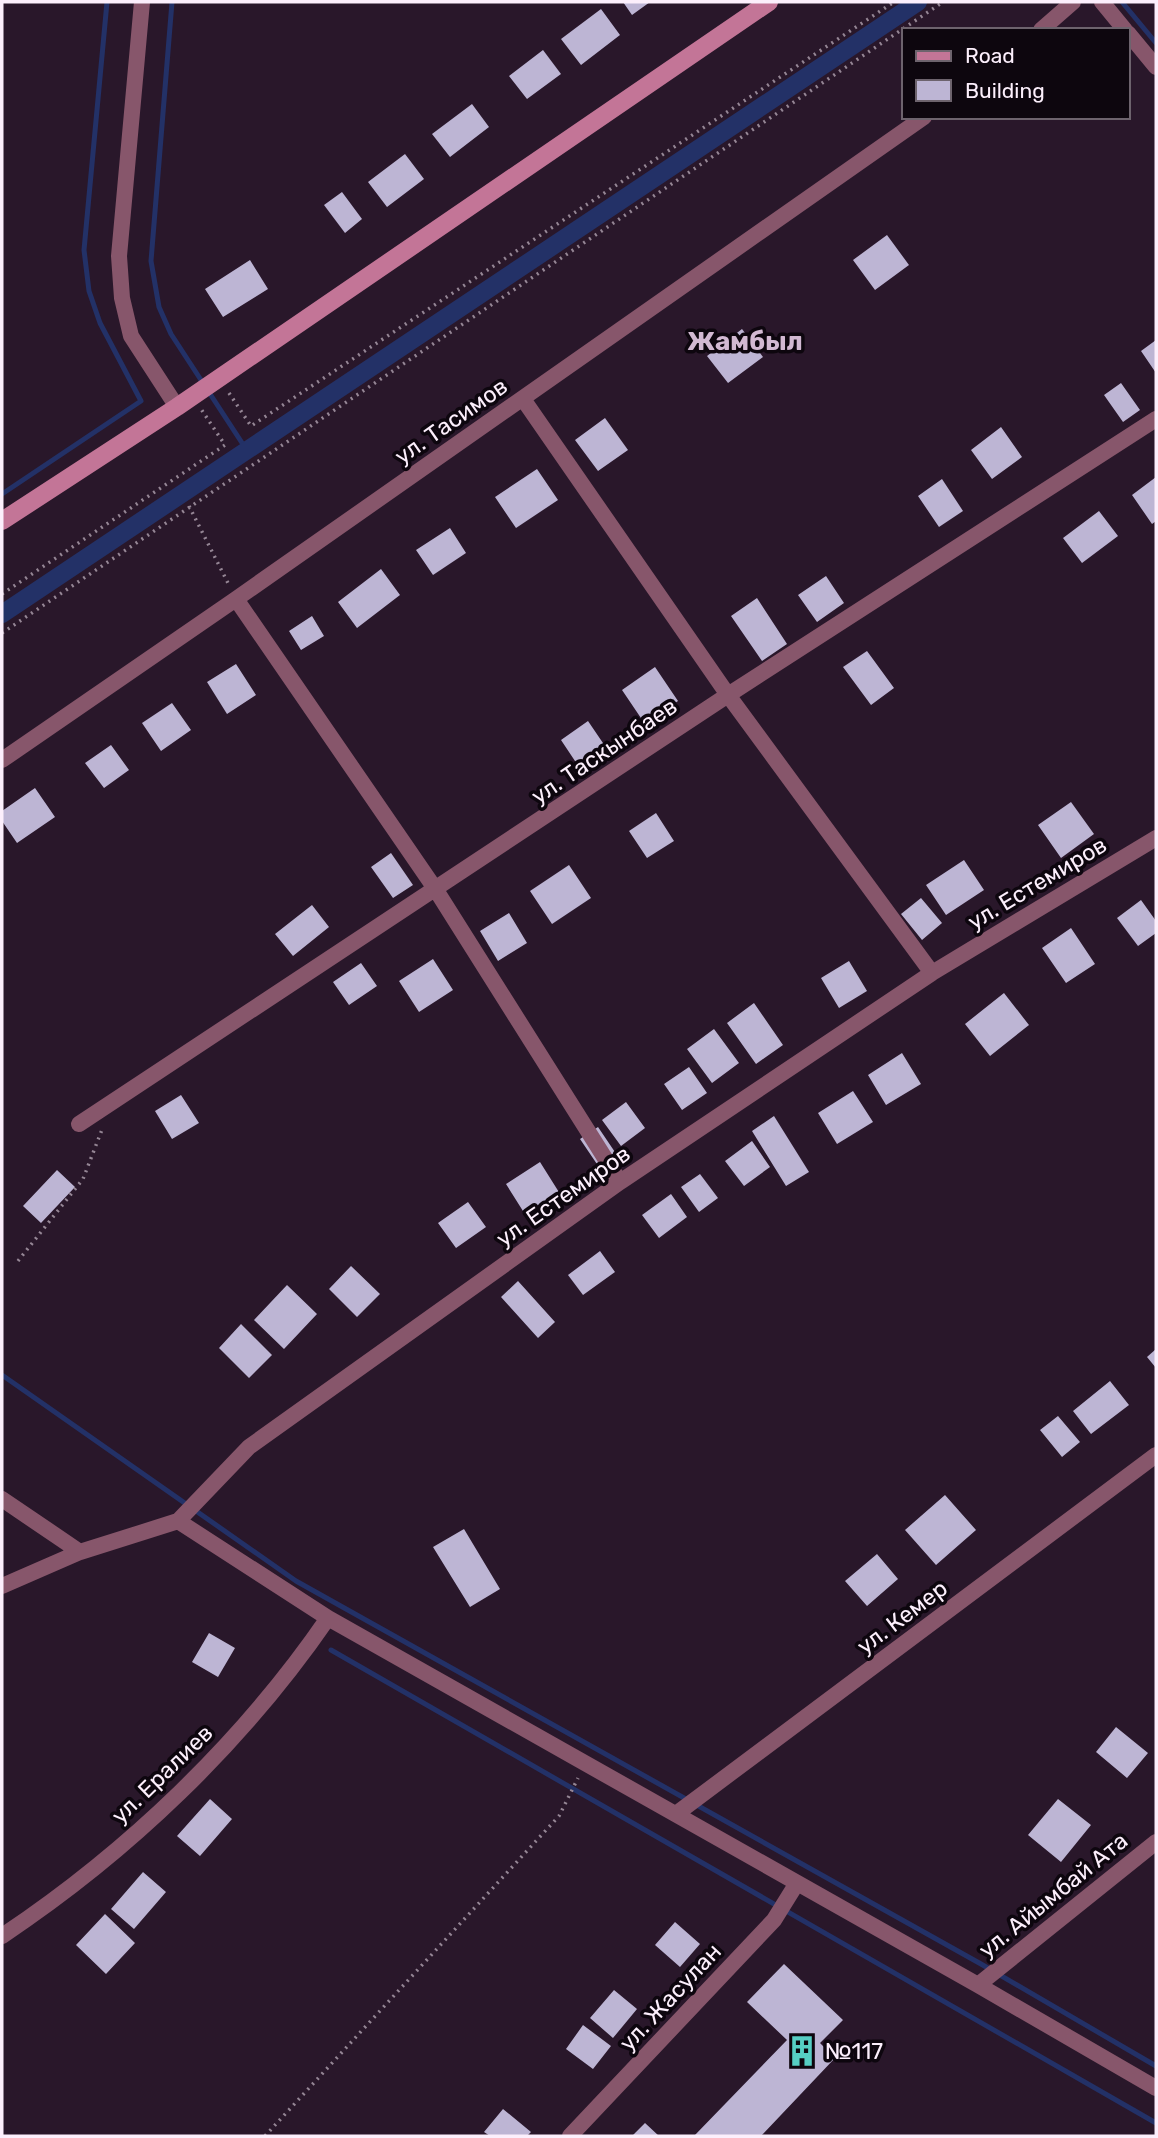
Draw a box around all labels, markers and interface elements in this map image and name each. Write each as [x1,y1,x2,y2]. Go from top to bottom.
legend [902,28,1130,119]
text: Road [965,43,1015,68]
text: Building [965,78,1045,103]
district label: Жамбыл [687,326,803,357]
street label: ул. Тасимов [389,372,513,470]
street label: ул. Таскынбаев [526,692,682,810]
street label: ул. Естемиров [962,830,1112,936]
street label: ул. Естемиров [491,1139,635,1253]
street label: ул. Кемер [851,1574,953,1660]
street label: ул. Ералиев [105,1719,219,1829]
street label: ул. Айымбай Ата [973,1826,1133,1964]
street label: ул. Жасулан [613,1937,727,2057]
building icon: №117 [785,2034,819,2068]
place label: №117 [825,2037,883,2065]

